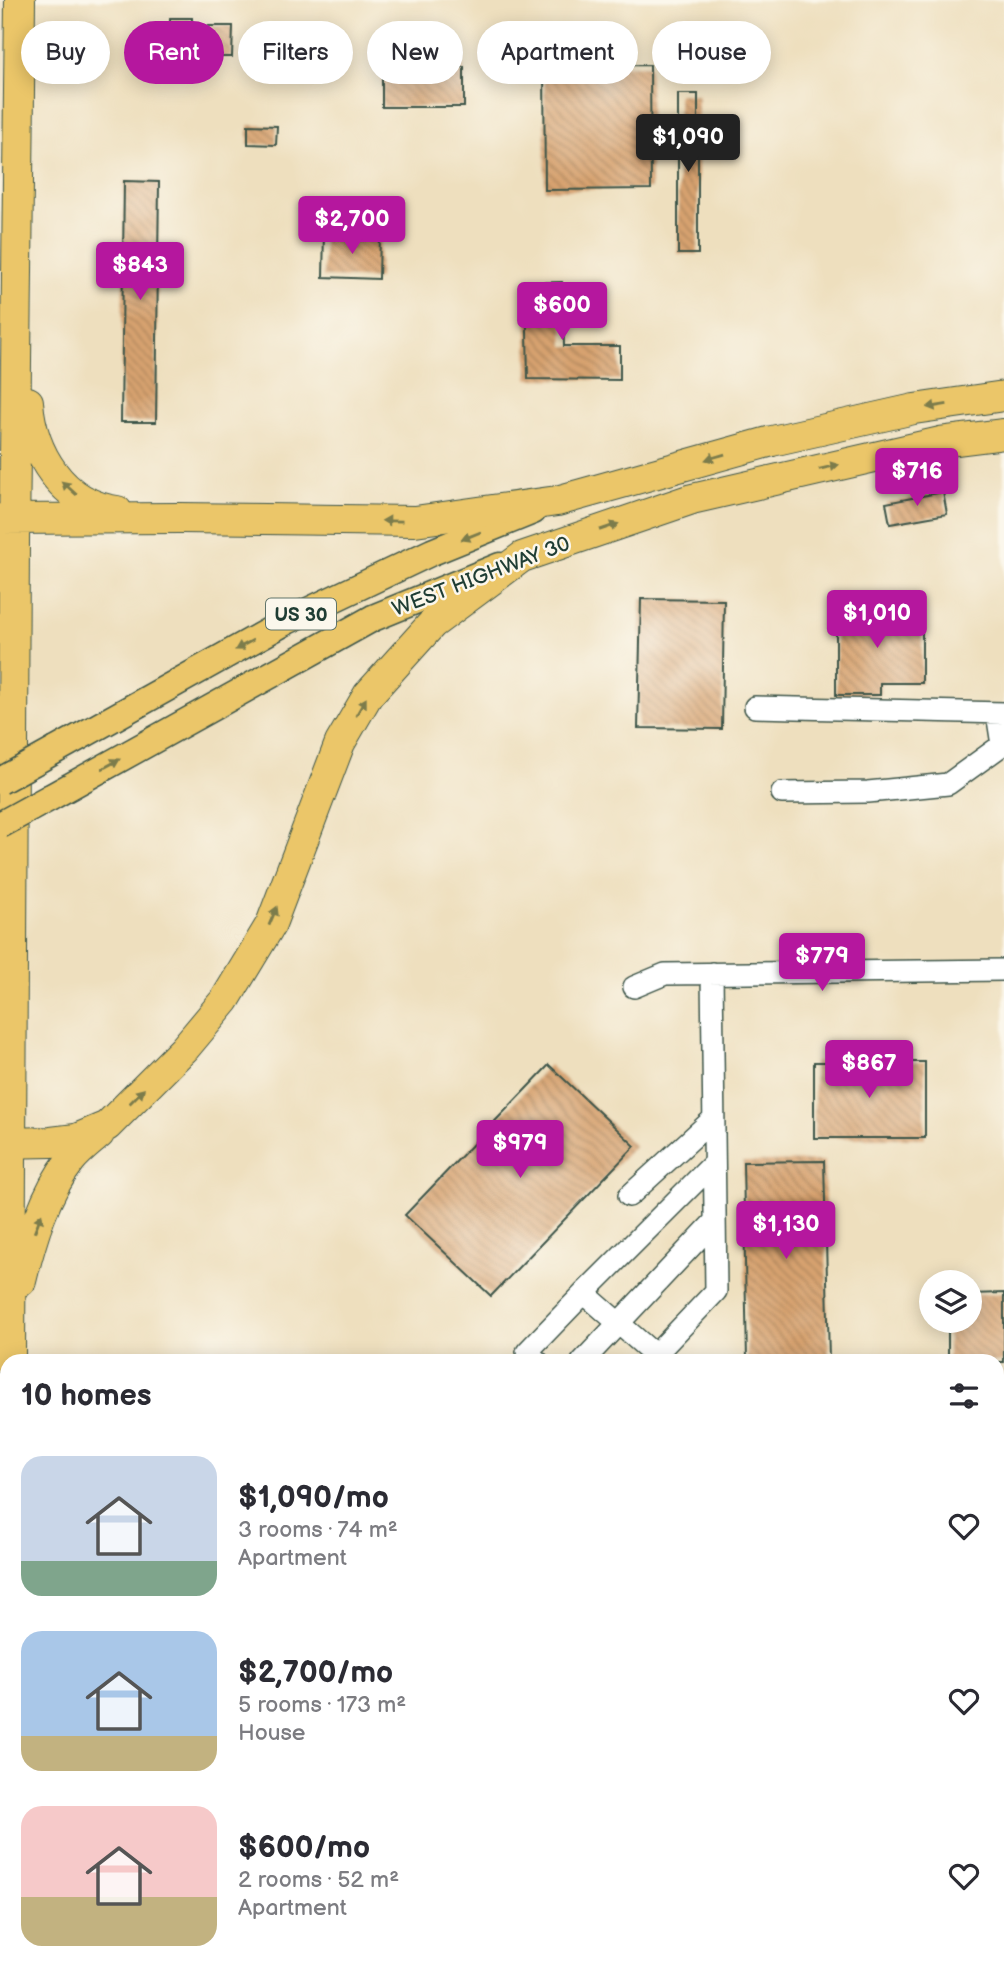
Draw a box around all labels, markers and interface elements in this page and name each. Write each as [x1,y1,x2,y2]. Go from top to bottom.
chip: Buy [21,21,110,84]
chip: Rent [124,21,224,84]
chip: Filters [238,21,353,84]
chip: New [367,21,463,84]
chip: Apartment [477,21,638,84]
chip: House [652,21,771,84]
pin: $1,090 [631,114,745,174]
text: $1,090 [652,123,724,151]
pin: $2,700 [295,196,409,256]
text: $2,700 [314,205,390,233]
pin: $843 [99,243,181,302]
text: $843 [112,251,168,279]
pin: $600 [521,282,603,342]
text: $600 [533,291,591,319]
one-way arrow [925,401,947,412]
pin: $716 [876,448,958,508]
one-way arrow [704,453,725,463]
text: $716 [891,457,943,485]
one-way arrow [818,462,840,473]
one-way arrow [60,480,78,496]
one-way arrow [381,515,403,526]
one-way arrow [599,521,620,532]
street label: WEST HIGHWAY 30 [389,531,574,622]
one-way arrow [461,531,482,542]
pin: $1,010 [820,590,934,650]
road number: US 30 [266,598,336,629]
text: $1,010 [843,599,911,627]
one-way arrow [234,639,254,651]
one-way arrow [355,697,367,716]
one-way arrow [101,758,120,770]
one-way arrow [267,906,279,926]
pin: $779 [781,934,863,993]
text: $779 [795,942,849,970]
pin: $867 [828,1040,910,1100]
text: $867 [841,1049,897,1077]
one-way arrow [128,1089,145,1105]
pin: $979 [479,1120,561,1180]
text: $979 [493,1129,547,1157]
pin: $1,130 [729,1202,843,1261]
text: $1,130 [752,1210,820,1238]
one-way arrow [33,1213,44,1234]
map controls [919,1270,982,1333]
button: layers [919,1270,982,1333]
icon: filters [945,1377,983,1415]
text: 10 homes [21,1378,152,1414]
text: $1,090/mo [238,1480,389,1516]
icon: home [77,1484,161,1568]
icon: heart [945,1507,983,1545]
text: 3 rooms · 74 m² [238,1516,398,1544]
text: Apartment [238,1544,347,1572]
text: $2,700/mo [238,1655,393,1691]
icon: home [77,1659,161,1743]
icon: heart [945,1682,983,1720]
text: 5 rooms · 173 m² [238,1691,406,1719]
text: House [238,1719,305,1747]
text: $600/mo [238,1830,370,1866]
icon: home [77,1834,161,1918]
icon: heart [945,1857,983,1895]
text: 2 rooms · 52 m² [238,1866,399,1894]
text: Apartment [238,1894,347,1922]

